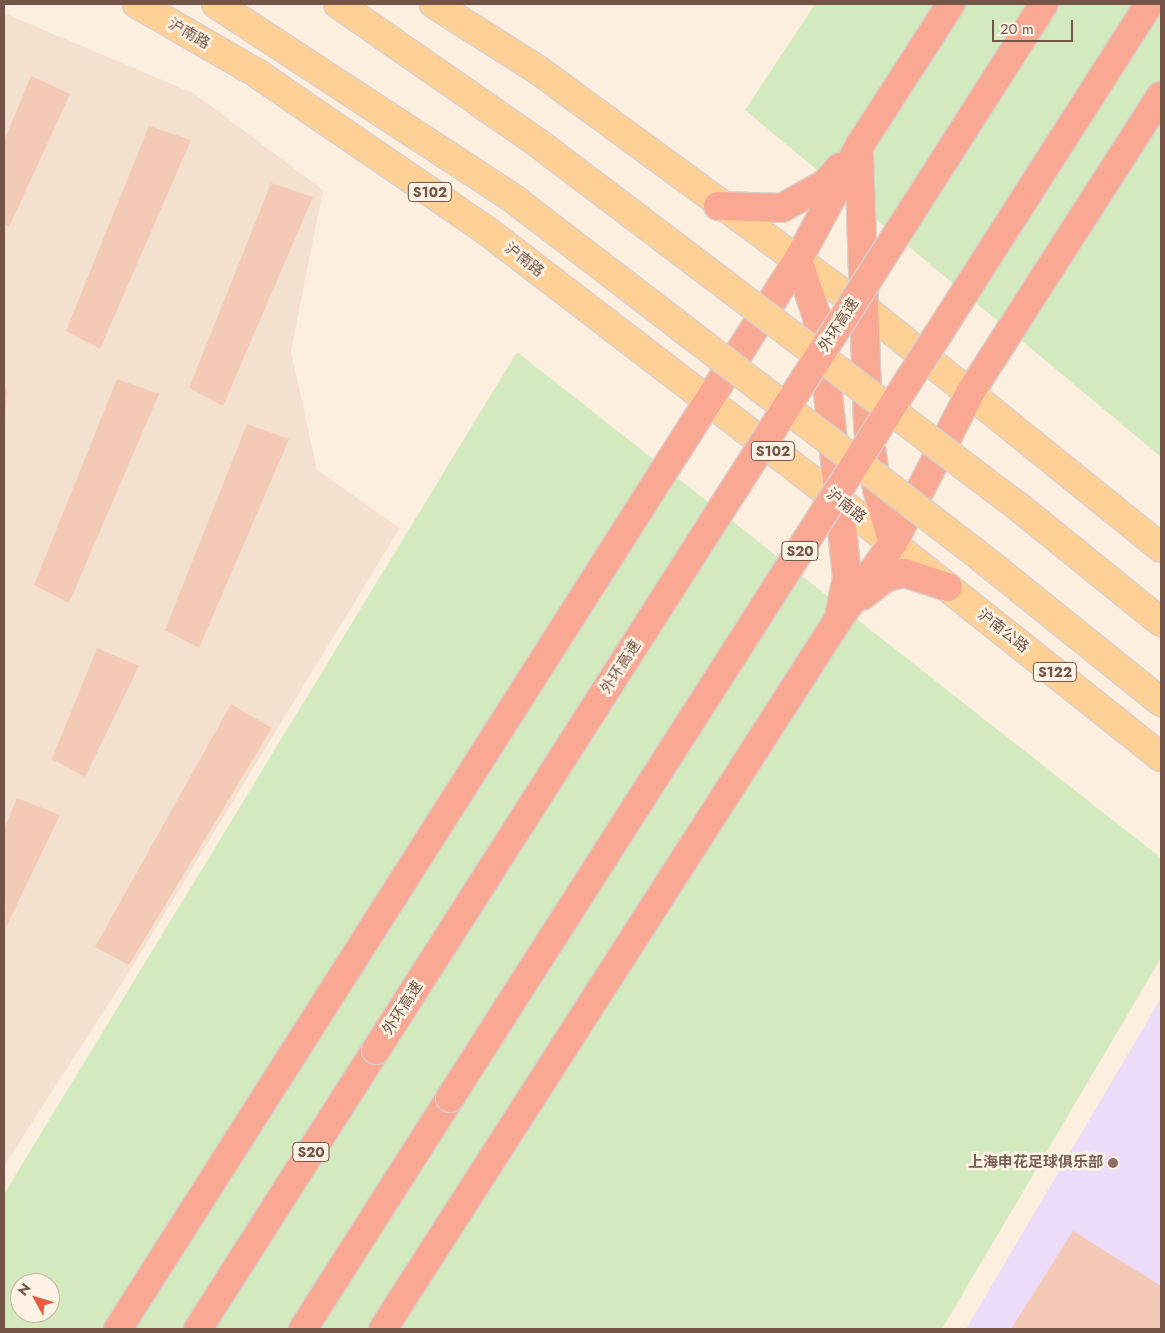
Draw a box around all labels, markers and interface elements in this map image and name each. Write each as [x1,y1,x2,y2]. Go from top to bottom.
scale bar [995,10,1076,42]
street label: 沪南路 [165,15,213,53]
text: 20 m [1000,18,1034,40]
road number: S102 [408,180,452,203]
street label: 沪南路 [501,239,547,281]
street label: 外环高速 [815,295,863,355]
road number: S102 [750,440,796,462]
street label: 沪南路 [823,485,869,527]
road number: S20 [781,540,819,562]
street label: 沪南公路 [974,605,1032,657]
street label: 外环高速 [597,637,645,697]
road number: S122 [1032,660,1078,684]
street label: 外环高速 [379,978,427,1038]
road number: S20 [292,1140,330,1164]
place label: 上海申花足球俱乐部 [968,1154,1103,1172]
marker: 上海申花足球俱乐部 [1107,1157,1119,1169]
north arrow [10,1273,60,1323]
text: N [13,1279,35,1300]

